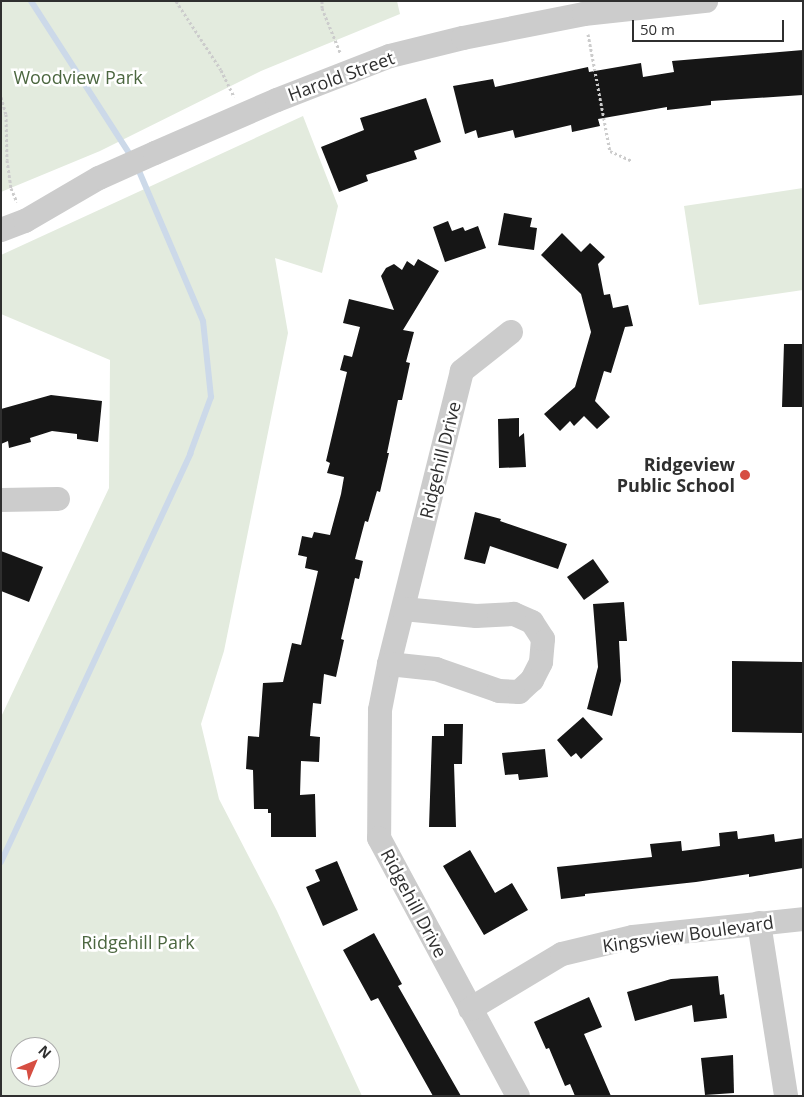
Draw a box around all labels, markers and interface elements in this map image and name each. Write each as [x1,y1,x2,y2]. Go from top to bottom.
scale bar [634,10,786,42]
text: 50 m [640,19,675,39]
street label: Harold Street [285,47,397,105]
park label: Woodview Park [13,66,143,88]
street label: Ridgehill Drive [415,399,465,521]
place label: Ridgeview Public School [617,454,735,496]
marker: Ridgeview Public School [739,469,751,481]
street label: Ridgehill Drive [376,845,452,961]
street label: Kingsview Boulevard [601,911,775,957]
park label: Ridgehill Park [81,931,195,953]
north arrow [10,1037,60,1087]
text: N [35,1041,56,1062]

